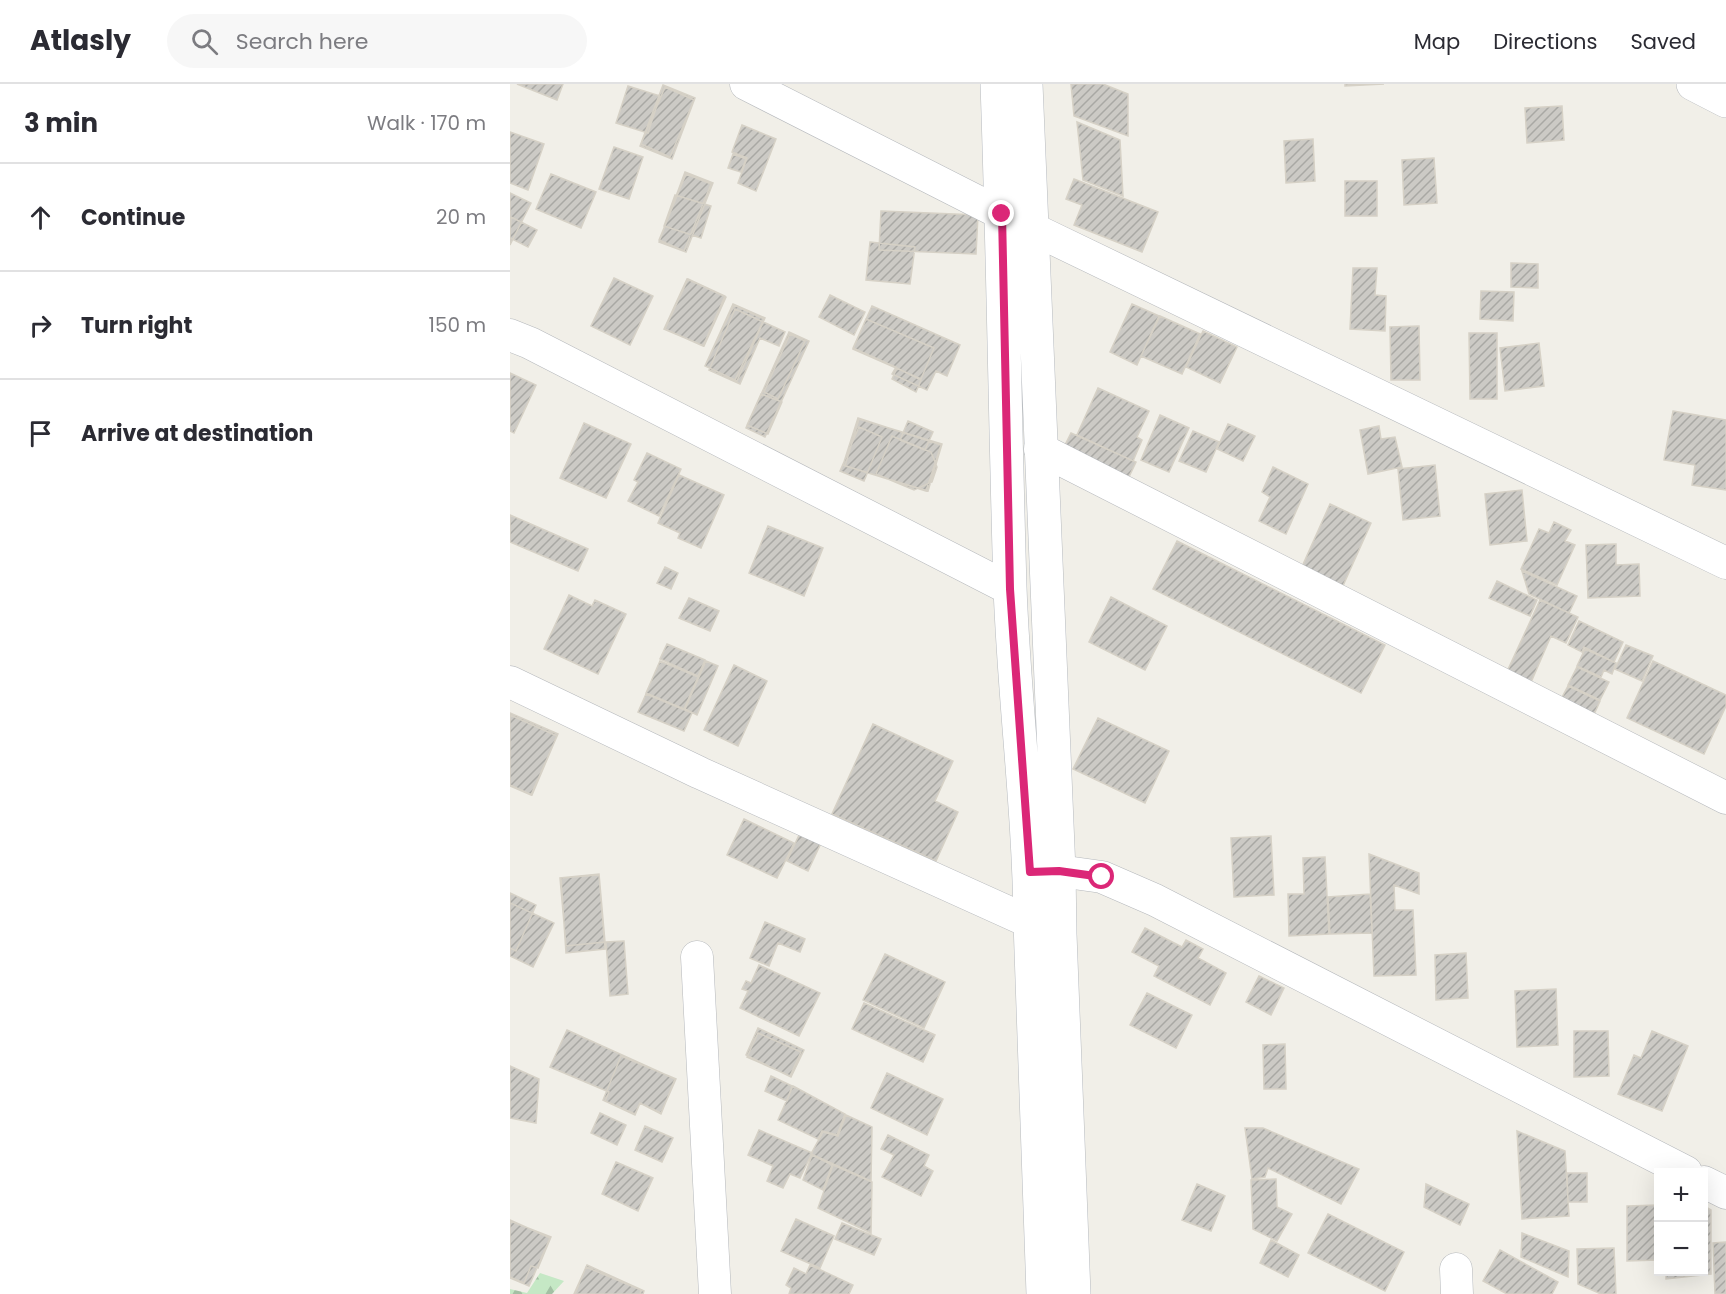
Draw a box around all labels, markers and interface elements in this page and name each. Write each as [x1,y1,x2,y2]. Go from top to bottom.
search box [167,14,587,68]
text: Atlasly [30,21,131,60]
icon: search [188,25,221,58]
text: Search here [236,26,368,57]
text: Map [1414,27,1460,56]
text: Directions [1493,27,1597,56]
text: Saved [1630,27,1696,56]
text: 3 min [24,105,98,141]
text: Walk · 170 m [367,109,486,137]
route end [988,200,1014,226]
icon: ahead [24,201,57,234]
text: Continue [81,202,185,233]
text: 20 m [436,203,486,231]
icon: right [24,309,57,342]
text: Turn right [81,310,192,341]
text: 150 m [429,311,486,339]
icon: arrive [24,417,57,450]
text: Arrive at destination [81,418,313,449]
route start [1088,863,1114,889]
map controls [1654,1168,1708,1276]
button: + [1654,1168,1708,1222]
button: − [1654,1222,1708,1276]

